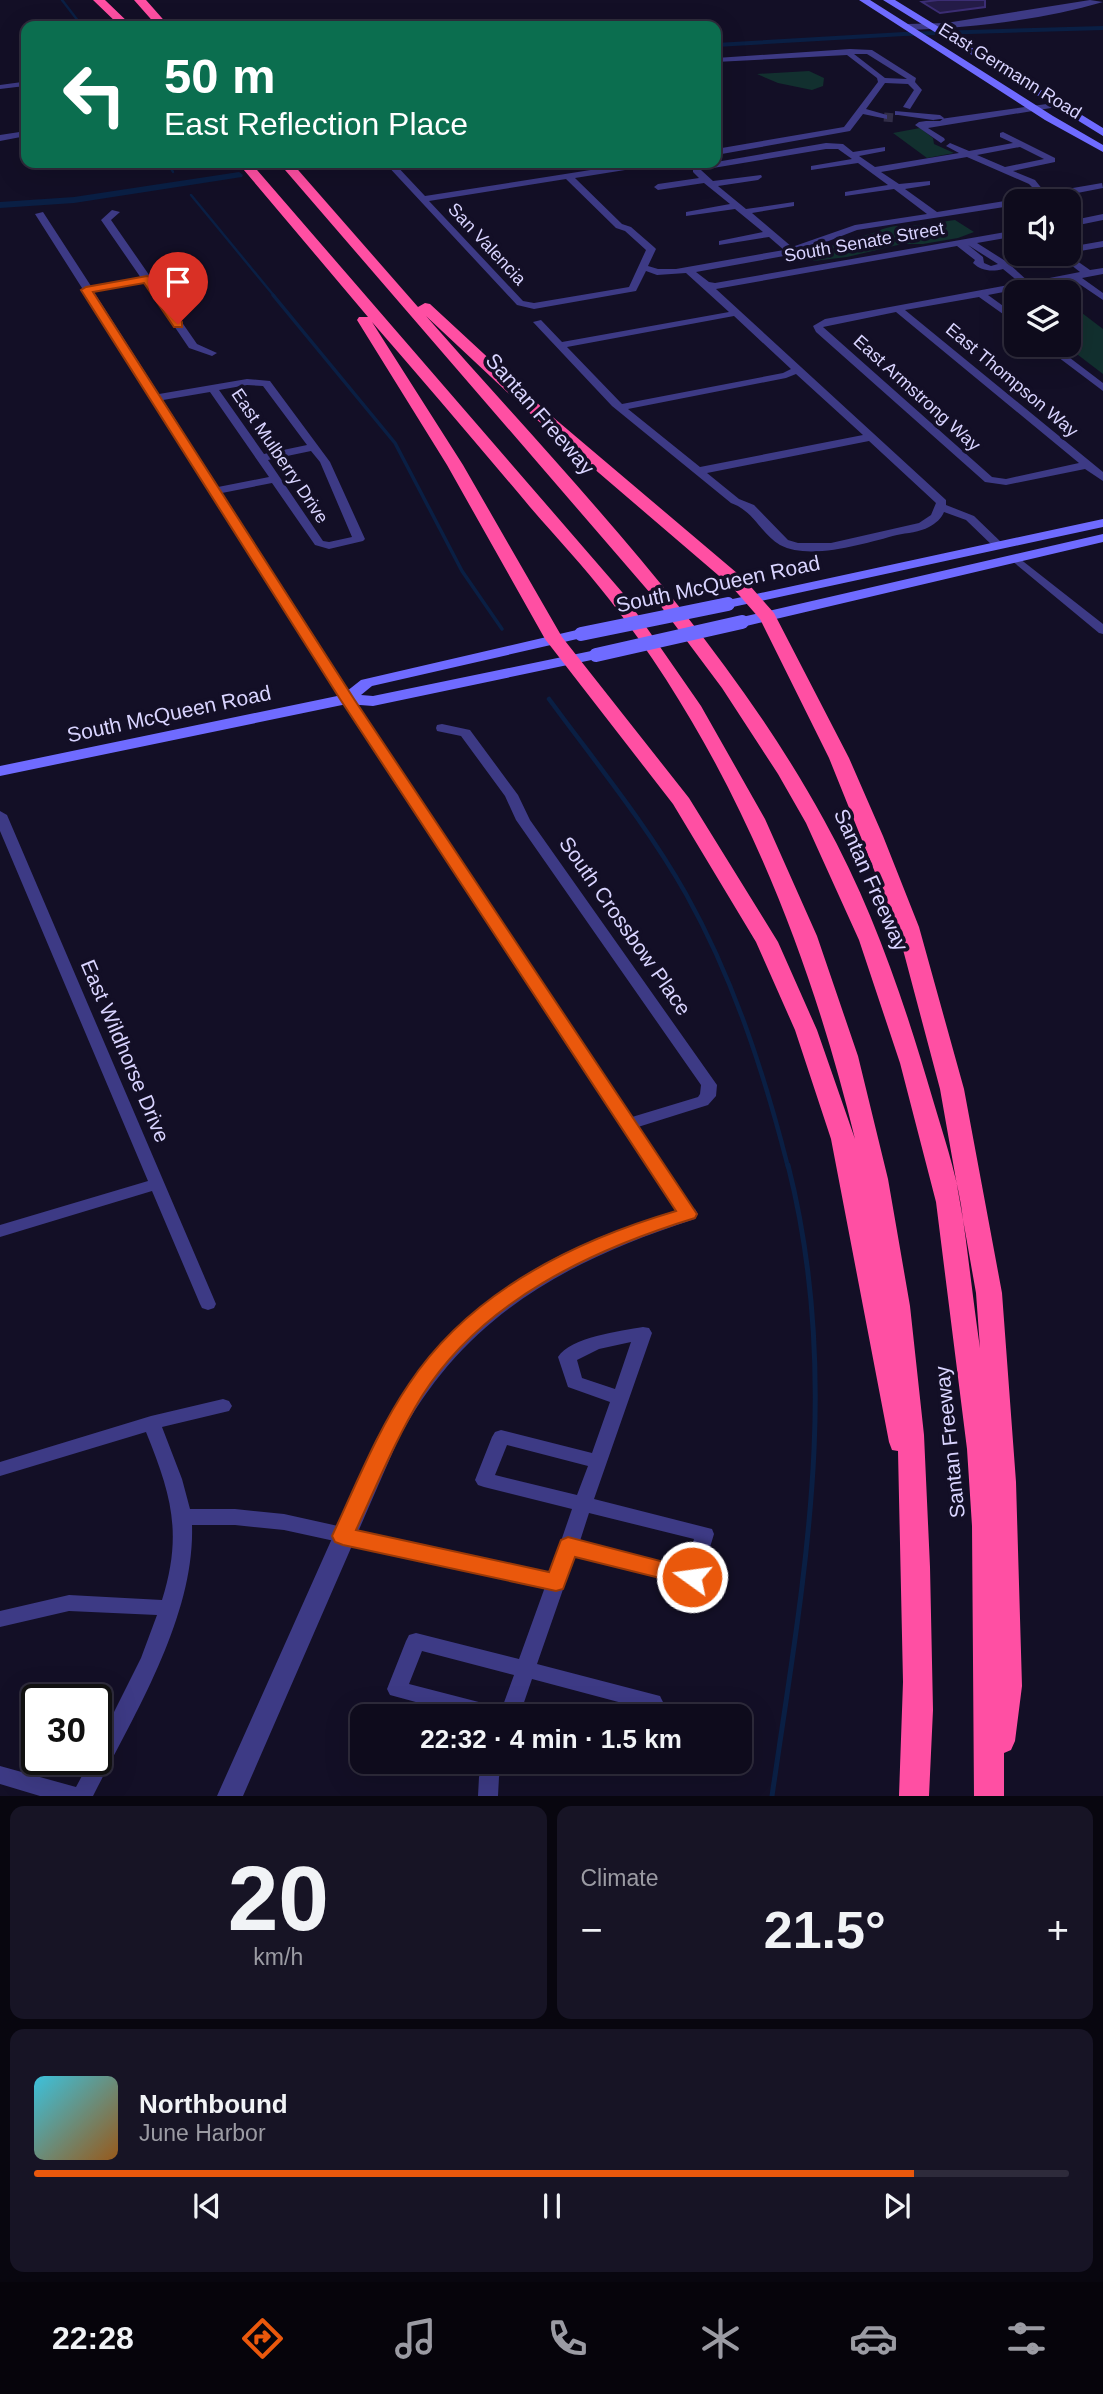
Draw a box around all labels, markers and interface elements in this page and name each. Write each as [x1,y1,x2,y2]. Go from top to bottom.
street label: East Germann Road [935,19,1085,123]
icon: left [49,49,140,140]
text: 50 m [164,49,276,103]
text: East Reflection Place [164,106,468,142]
map controls [1004,189,1081,357]
button: sound [1004,189,1081,266]
street label: San Valencia [444,199,531,290]
street label: South Senate Street [782,218,946,266]
pin [148,252,208,324]
icon: arrive [159,263,197,301]
button: layers [1004,280,1081,357]
street label: East Thompson Way [942,319,1082,441]
street label: East Armstrong Way [850,331,984,455]
street label: Santan Freeway [482,348,600,479]
street label: East Mulberry Drive [228,385,332,527]
street label: South McQueen Road [614,551,822,616]
street label: South McQueen Road [65,681,273,746]
street label: Santan Freeway [830,805,913,955]
street label: South Crossbow Place [555,832,696,1019]
street label: East Wildhorse Drive [77,956,174,1146]
street label: Santan Freeway [930,1364,969,1519]
position arrow [655,1540,729,1614]
speed limit sign: 30 [21,1684,112,1775]
text: 22:32 · 4 min · 1.5 km [420,1724,682,1754]
text: 20 [228,1848,329,1949]
text: Climate [581,1865,658,1891]
text: 21.5° [764,1901,886,1959]
text: − [581,1909,603,1951]
text: + [1047,1909,1069,1951]
text: km/h [253,1944,303,1970]
text: Northbound [139,2089,288,2119]
text: June Harbor [139,2120,266,2146]
icon: previous [188,2187,226,2225]
icon: pause [533,2187,571,2225]
icon: next [878,2187,916,2225]
icon: directions [238,2314,287,2363]
icon: music [391,2314,440,2363]
icon: phone [543,2314,592,2363]
icon: climate [696,2314,745,2363]
icon: car [849,2314,898,2363]
icon: filters [1002,2314,1051,2363]
text: 22:28 [52,2320,134,2356]

